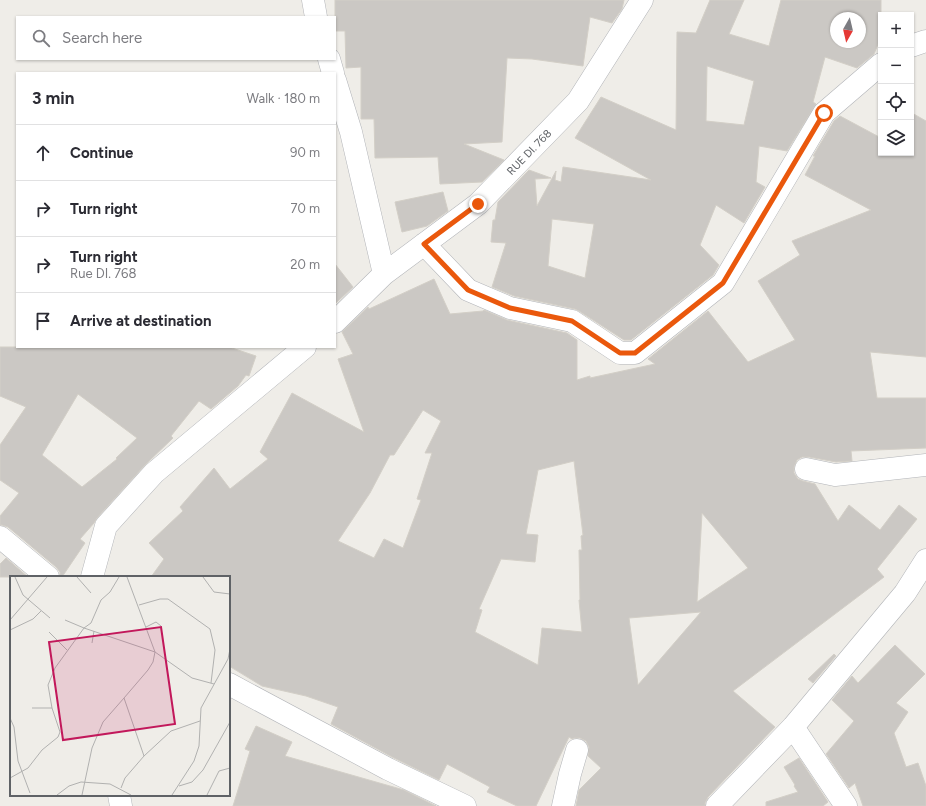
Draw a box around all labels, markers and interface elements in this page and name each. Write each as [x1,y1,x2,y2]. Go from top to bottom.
north arrow [830,12,866,48]
map controls [878,12,914,156]
button: + [878,12,914,48]
search box [16,16,336,60]
icon: search [30,27,52,49]
text: Search here [62,29,142,47]
button: − [878,48,914,84]
button: locate [878,84,914,120]
text: 3 min [32,88,74,108]
text: Walk · 180 m [247,91,320,106]
route start [815,104,833,122]
button: layers [878,120,914,156]
street label: RUE DI. 768 [504,127,554,178]
icon: ahead [32,142,54,164]
text: Continue [70,144,133,162]
text: 90 m [290,145,320,160]
route end [469,195,487,213]
icon: right [32,198,54,220]
text: Turn right [70,200,138,218]
text: 70 m [290,201,320,216]
text: Turn right [70,248,138,266]
icon: right [32,254,54,276]
text: 20 m [290,257,320,272]
text: Rue DI. 768 [70,266,136,281]
icon: arrive [32,310,54,332]
text: Arrive at destination [70,312,211,330]
inset map [10,576,230,796]

